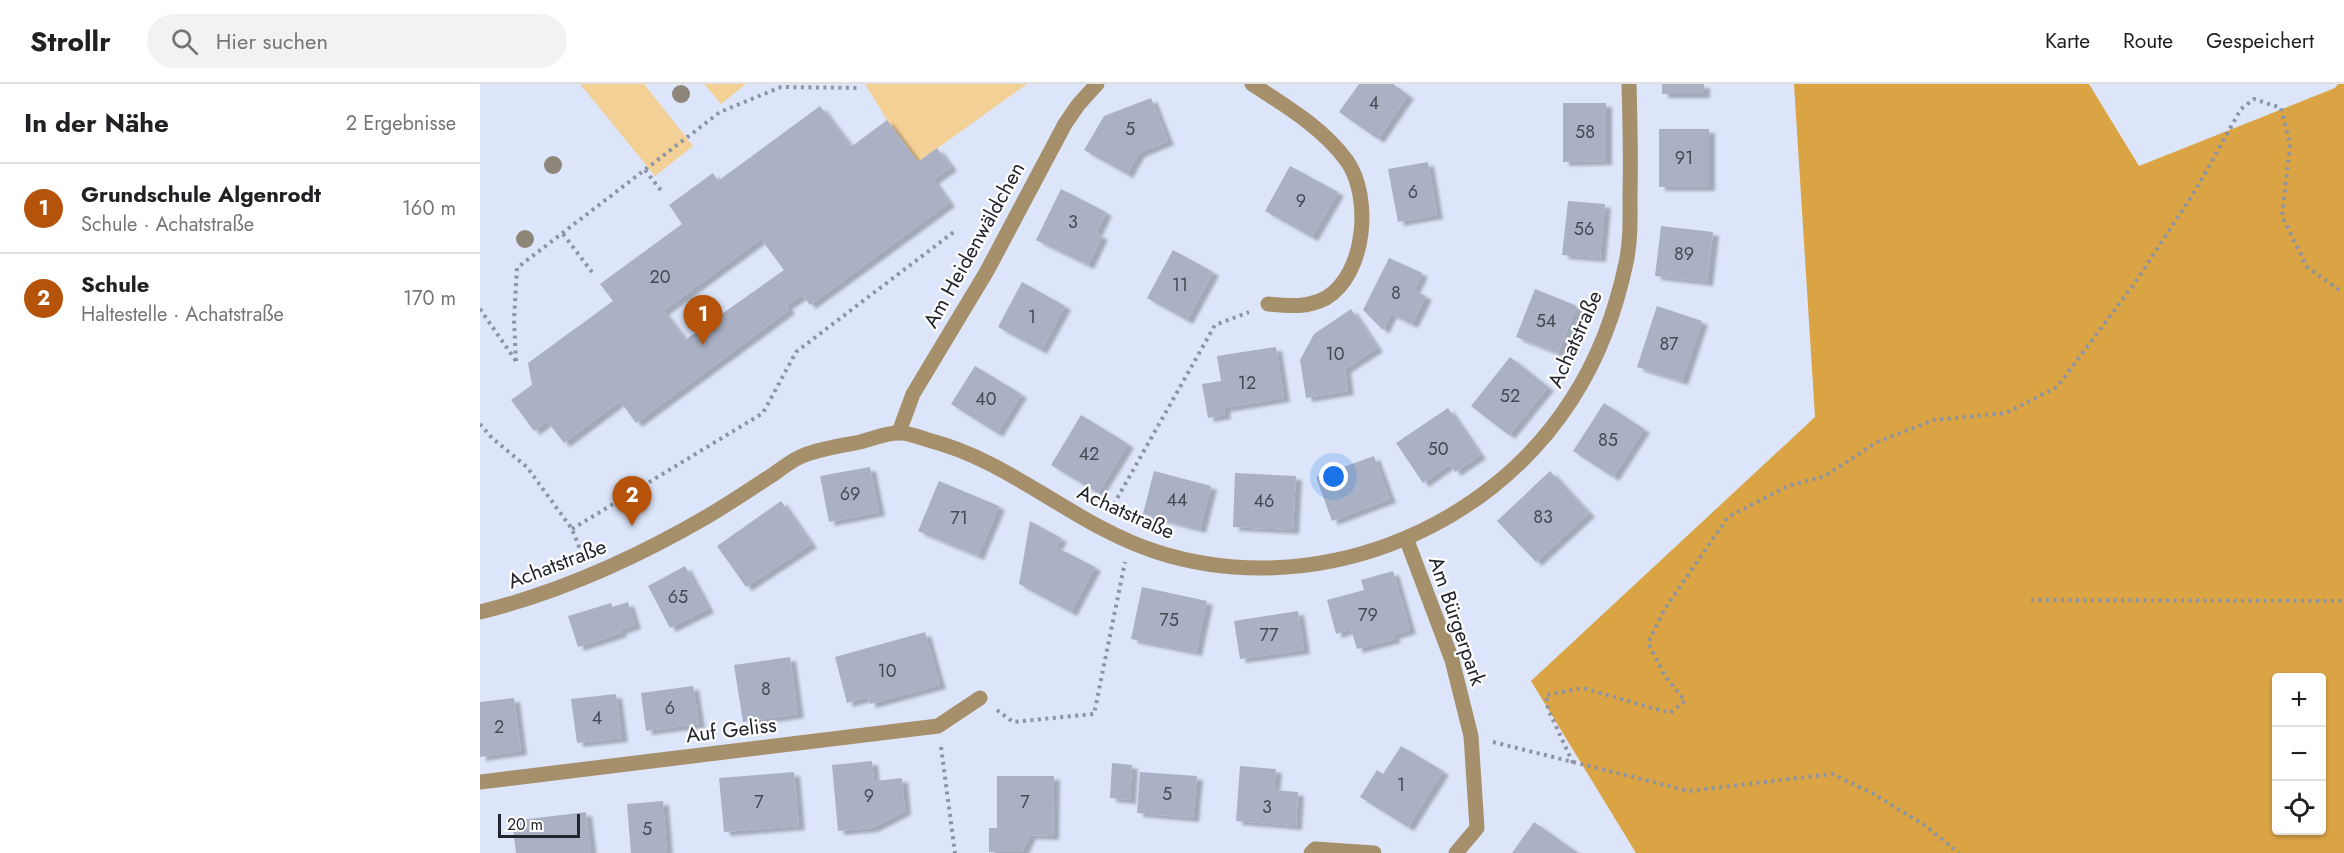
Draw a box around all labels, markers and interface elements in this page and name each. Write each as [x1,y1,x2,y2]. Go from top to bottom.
search box [147,14,567,68]
text: Strollr [30,21,111,62]
icon: search [168,25,201,58]
text: Hier suchen [216,25,328,57]
text: Karte [2045,26,2090,56]
text: Route [2123,26,2173,56]
text: Gespeichert [2206,26,2314,56]
house number: 4 [1369,90,1379,116]
text: In der Nähe [24,104,169,142]
text: 2 Ergebnisse [346,109,456,138]
house number: 5 [1125,116,1135,142]
house number: 58 [1575,119,1595,145]
house number: 91 [1675,145,1693,171]
street label: Am Heidenwäldchen [916,157,1032,333]
text: Grundschule Algenrodt [81,178,321,210]
house number: 6 [1408,179,1418,205]
house number: 9 [1296,188,1306,214]
text: 1 [38,194,49,223]
text: 160 m [402,194,456,223]
house number: 3 [1068,209,1078,235]
text: Schule · Achatstraße [81,210,254,239]
house number: 56 [1574,216,1594,242]
house number: 89 [1674,241,1694,267]
house number: 20 [649,264,671,290]
text: Schule [81,268,149,300]
house number: 11 [1172,272,1188,298]
house number: 8 [1391,280,1401,306]
text: 2 [37,284,50,313]
text: 170 m [403,284,456,313]
street label: Achatstraße [1540,285,1610,392]
pin: 1 [684,296,722,345]
text: Haltestelle · Achatstraße [81,300,284,329]
house number: 1 [1028,304,1036,330]
house number: 54 [1536,308,1556,334]
house number: 87 [1659,331,1679,357]
house number: 10 [1326,341,1345,367]
house number: 12 [1238,370,1256,396]
house number: 52 [1500,383,1520,409]
house number: 40 [975,386,997,412]
house number: 85 [1598,427,1618,453]
house number: 50 [1428,436,1449,462]
house number: 42 [1079,441,1099,467]
your location [1319,462,1348,491]
pin: 2 [612,476,652,526]
street label: Achatstraße [1073,477,1180,547]
house number: 69 [840,481,860,507]
house number: 44 [1167,487,1188,513]
house number: 46 [1254,488,1274,514]
house number: 83 [1533,504,1553,530]
house number: 71 [950,505,968,531]
street label: Achatstraße [503,531,611,597]
street label: Am Bürgerpark [1421,552,1493,690]
house number: 65 [668,584,688,610]
house number: 79 [1358,602,1378,628]
house number: 75 [1159,607,1179,633]
house number: 77 [1260,622,1279,648]
house number: 10 [878,658,897,684]
map controls [2272,673,2326,835]
button: + [2272,673,2326,727]
house number: 8 [761,676,771,702]
house number: 6 [665,695,675,721]
house number: 4 [592,705,602,731]
street label: Auf Geliss [684,710,778,750]
house number: 2 [494,714,504,740]
button: − [2272,727,2326,781]
house number: 1 [1397,772,1405,798]
house number: 5 [1162,781,1172,807]
button: locate [2272,781,2326,835]
house number: 9 [864,783,874,809]
house number: 7 [754,789,764,815]
house number: 7 [1020,789,1030,815]
house number: 3 [1262,794,1272,820]
scale bar [498,811,580,838]
text: 20 m [507,813,543,836]
house number: 5 [642,816,652,842]

